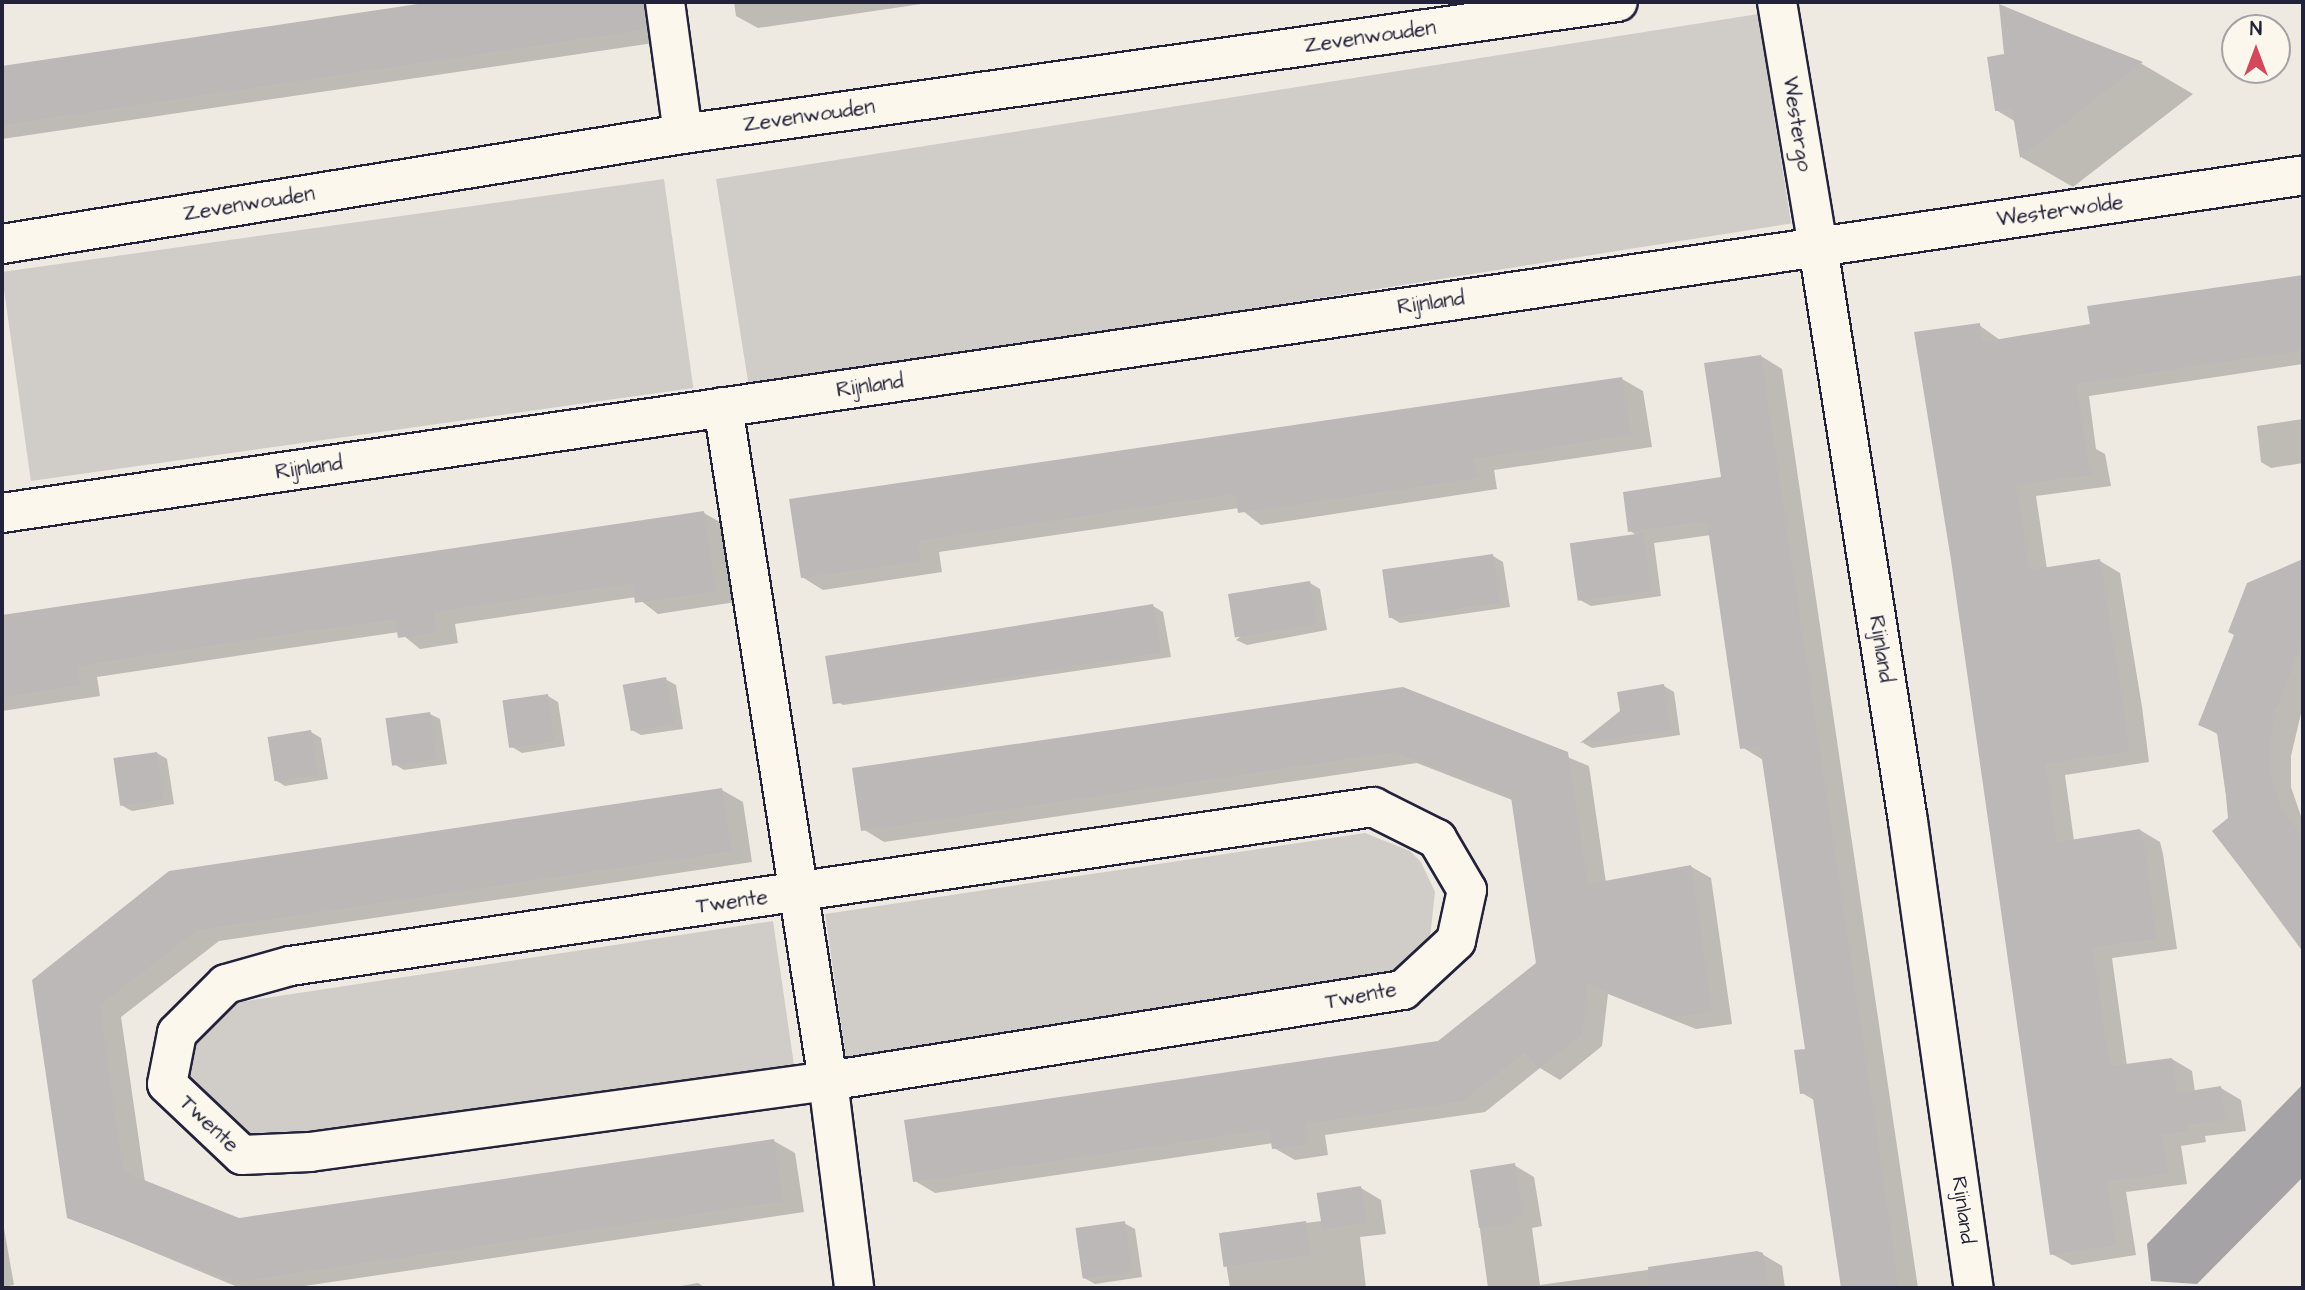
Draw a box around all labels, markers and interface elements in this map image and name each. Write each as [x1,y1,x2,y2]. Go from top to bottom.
north arrow [2221,14,2291,84]
street label: Zevenwouden [1303,15,1437,59]
text: N [2250,16,2262,43]
street label: Westergo [1777,75,1817,173]
street label: Zevenwouden [742,94,876,138]
street label: Zevenwouden [182,181,316,227]
street label: Westerwolde [1995,190,2125,232]
street label: Rijnland [1396,286,1466,320]
street label: Rijnland [835,369,905,403]
street label: Rijnland [274,451,344,485]
street label: Rijnland [1863,614,1899,684]
street label: Twente [695,885,769,919]
street label: Twente [1323,977,1399,1015]
street label: Twente [174,1090,244,1158]
street label: Rijnland [1946,1175,1980,1245]

